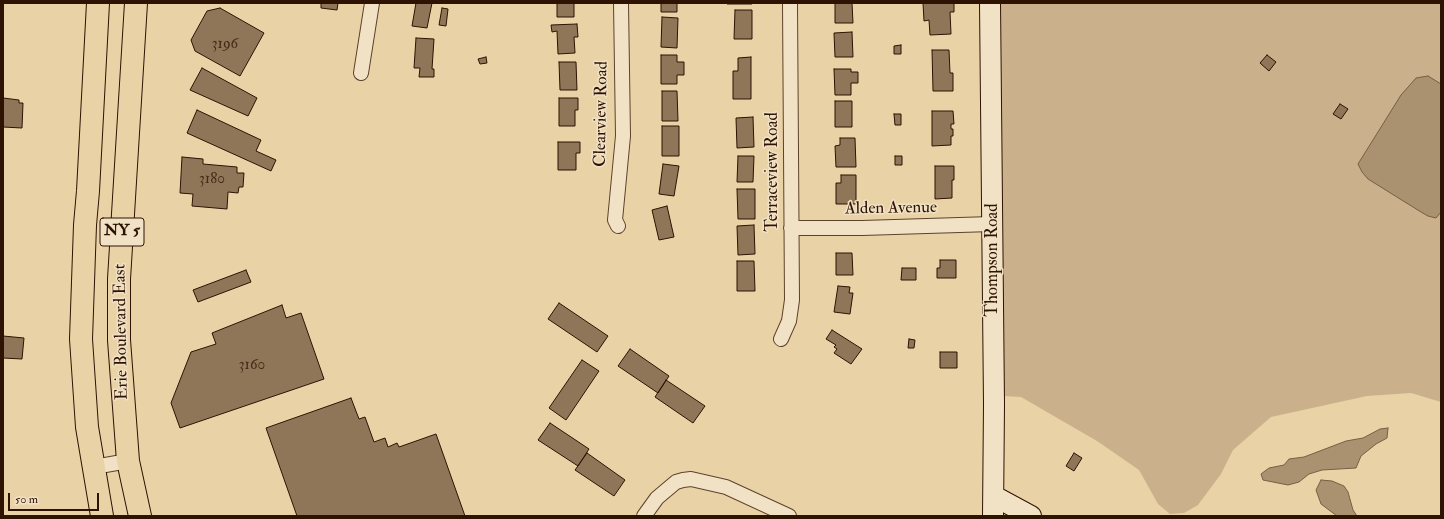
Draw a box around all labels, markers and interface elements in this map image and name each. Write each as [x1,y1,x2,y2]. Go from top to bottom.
house number: 3196 [212,36,238,54]
street label: Clearview Road [591,61,613,167]
street label: Terraceview Road [763,112,783,232]
house number: 3180 [199,171,225,189]
street label: Alden Avenue [845,198,937,220]
street label: Thompson Road [983,203,1003,317]
road number: NY 5 [100,218,144,246]
street label: Erie Boulevard East [111,264,133,400]
house number: 3160 [239,357,265,375]
scale bar [10,485,101,511]
text: 50 m [15,492,38,507]

